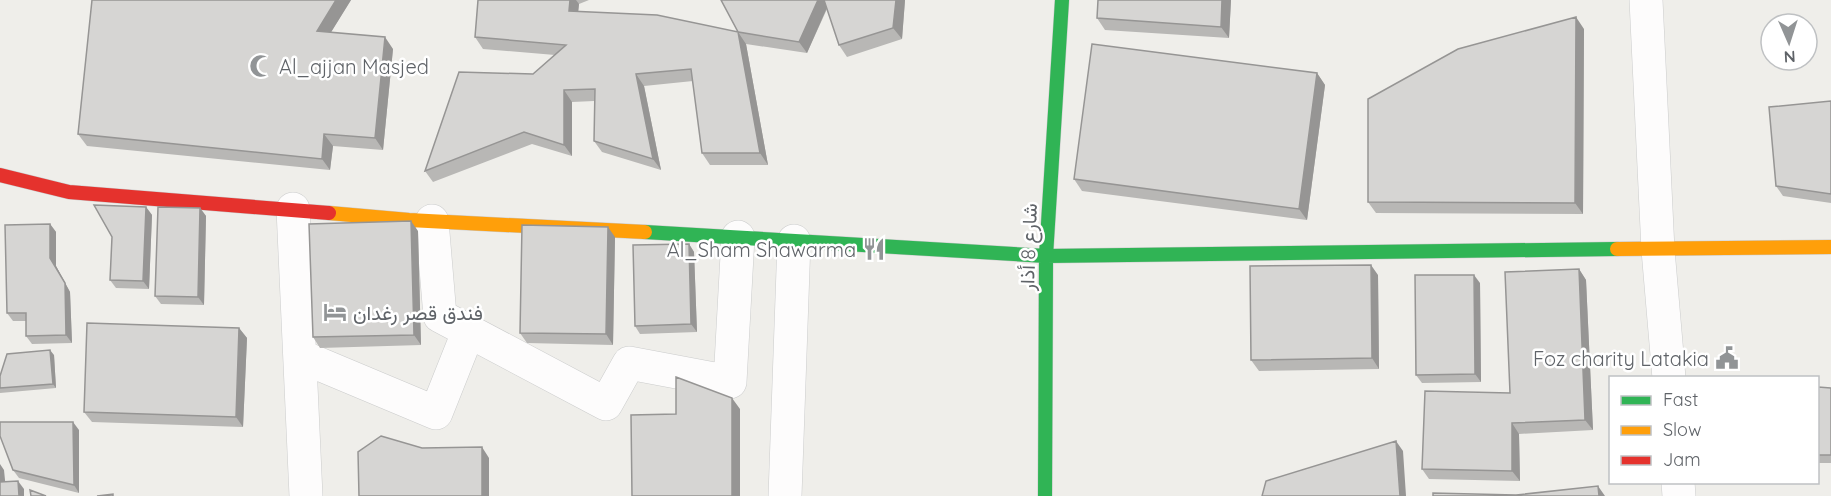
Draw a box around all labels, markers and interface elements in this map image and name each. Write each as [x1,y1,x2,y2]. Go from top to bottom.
north arrow [1759,12,1819,72]
text: N [1783,47,1796,67]
mosque icon: Al_ajjan Masjed [248,53,274,79]
place label: Al_ajjan Masjed [279,54,429,79]
street label: شارع 8 أذار [1014,203,1044,292]
restaurant icon: Al_Sham Shawarma [861,236,887,262]
place label: Al_Sham Shawarma [667,237,856,262]
hotel icon: فندق قصر رغدان [322,299,348,325]
place label: فندق قصر رغدان [353,300,483,326]
public building icon: Foz charity Latakia [1714,345,1740,371]
place label: Foz charity Latakia [1533,346,1709,371]
legend [1609,376,1819,484]
text: Fast [1663,388,1698,411]
text: Slow [1663,418,1701,441]
text: Jam [1663,448,1701,471]

